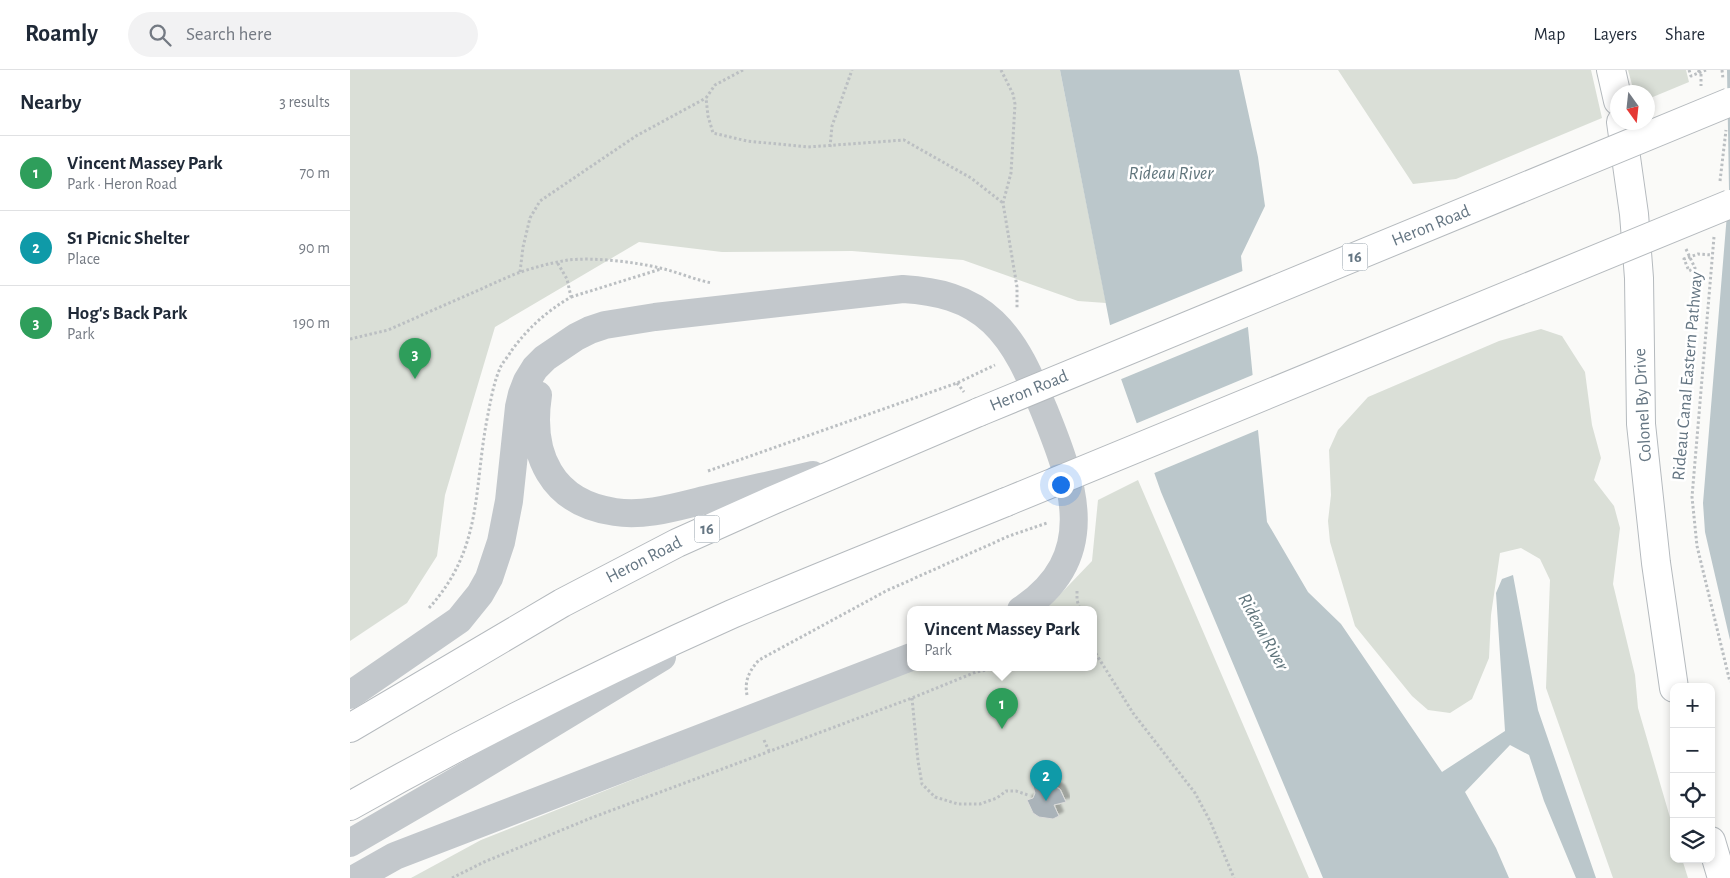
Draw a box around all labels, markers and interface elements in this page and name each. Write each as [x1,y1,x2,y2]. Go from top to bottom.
search box [128,12,478,57]
icon: search [146,21,174,49]
text: Roamly [25,22,98,46]
text: Search here [186,25,272,44]
text: Map [1534,26,1565,44]
text: Layers [1593,26,1637,44]
text: Share [1665,26,1705,44]
north arrow [1610,85,1655,130]
text: Nearby [20,92,81,113]
text: 3 results [279,94,330,110]
text: Vincent Massey Park [67,154,223,173]
water label: Rideau River [1129,164,1214,183]
text: 1 [33,165,39,181]
text: 70 m [299,165,330,181]
text: Park · Heron Road [67,176,177,192]
street label: Heron Road [1389,202,1473,250]
text: S1 Picnic Shelter [67,229,189,248]
text: 2 [32,240,40,256]
text: 90 m [299,240,330,256]
road number: 16 [1342,243,1368,270]
text: Place [67,251,100,267]
street label: Rideau Canal Eastern Pathway [1670,270,1706,481]
text: Hog's Back Park [67,304,187,323]
text: 3 [33,315,39,331]
text: 190 m [293,315,330,331]
text: Park [67,326,95,342]
pin: 3 [399,338,431,379]
street label: Colonel By Drive [1631,348,1655,462]
street label: Heron Road [987,367,1071,415]
your location [1048,472,1074,498]
road number: 16 [694,516,720,542]
street label: Heron Road [603,533,685,587]
water label: Rideau River [1234,590,1292,674]
popup [907,606,1097,671]
text: Vincent Massey Park [924,620,1080,639]
text: Park [924,642,952,658]
map controls [1670,683,1715,863]
button: + [1670,683,1715,728]
pin: 1 [986,688,1018,729]
button: − [1670,728,1715,773]
pin: 2 [1030,760,1062,801]
button: locate [1670,773,1715,818]
button: layers [1670,818,1715,863]

